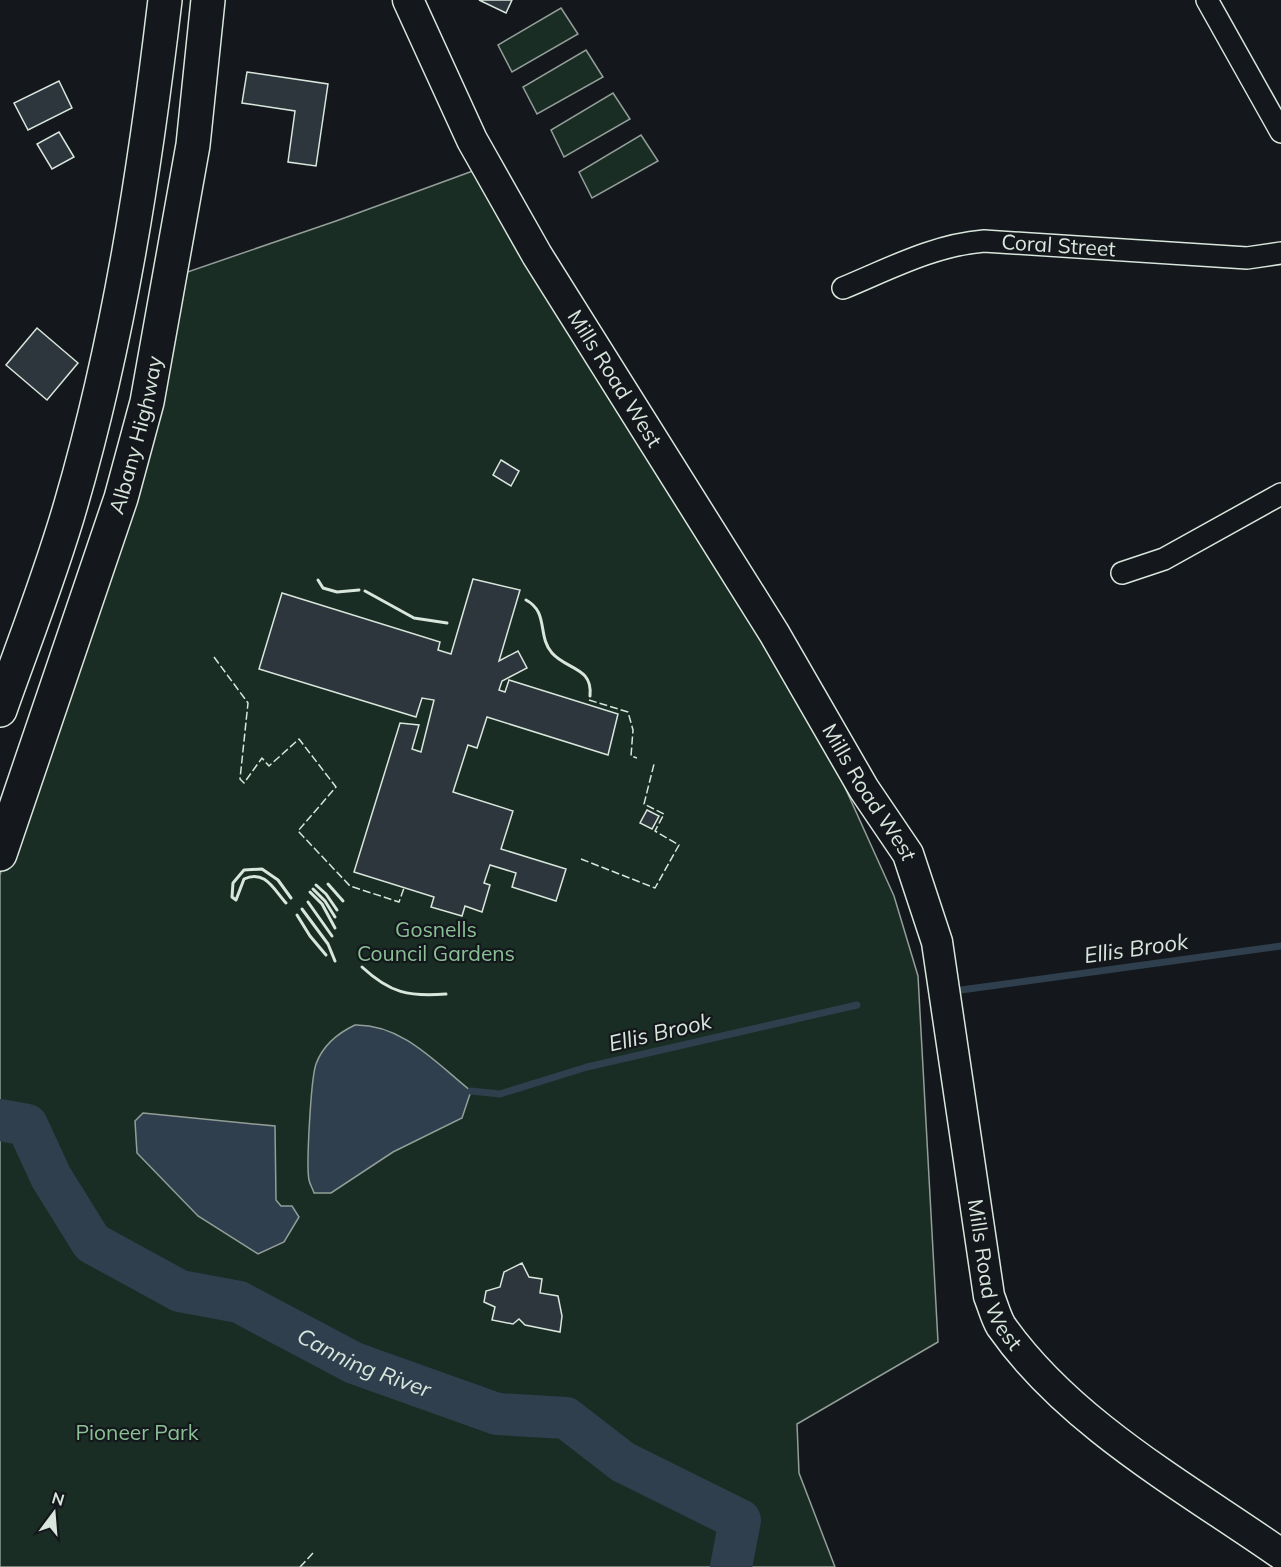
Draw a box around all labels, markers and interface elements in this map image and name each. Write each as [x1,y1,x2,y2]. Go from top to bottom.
street label: Coral Street [1001,228,1117,261]
street label: Mills Road West [563,305,668,452]
street label: Albany Highway [103,354,167,517]
street label: Mills Road West [817,719,923,863]
park label: Gosnells Council Gardens [357,916,515,966]
water label: Ellis Brook [1082,927,1190,969]
water label: Ellis Brook [606,1006,715,1057]
street label: Mills Road West [963,1197,1028,1355]
water label: Canning River [292,1321,436,1404]
park label: Pioneer Park [75,1419,199,1445]
north arrow [24,1483,84,1543]
text: N [50,1487,67,1510]

